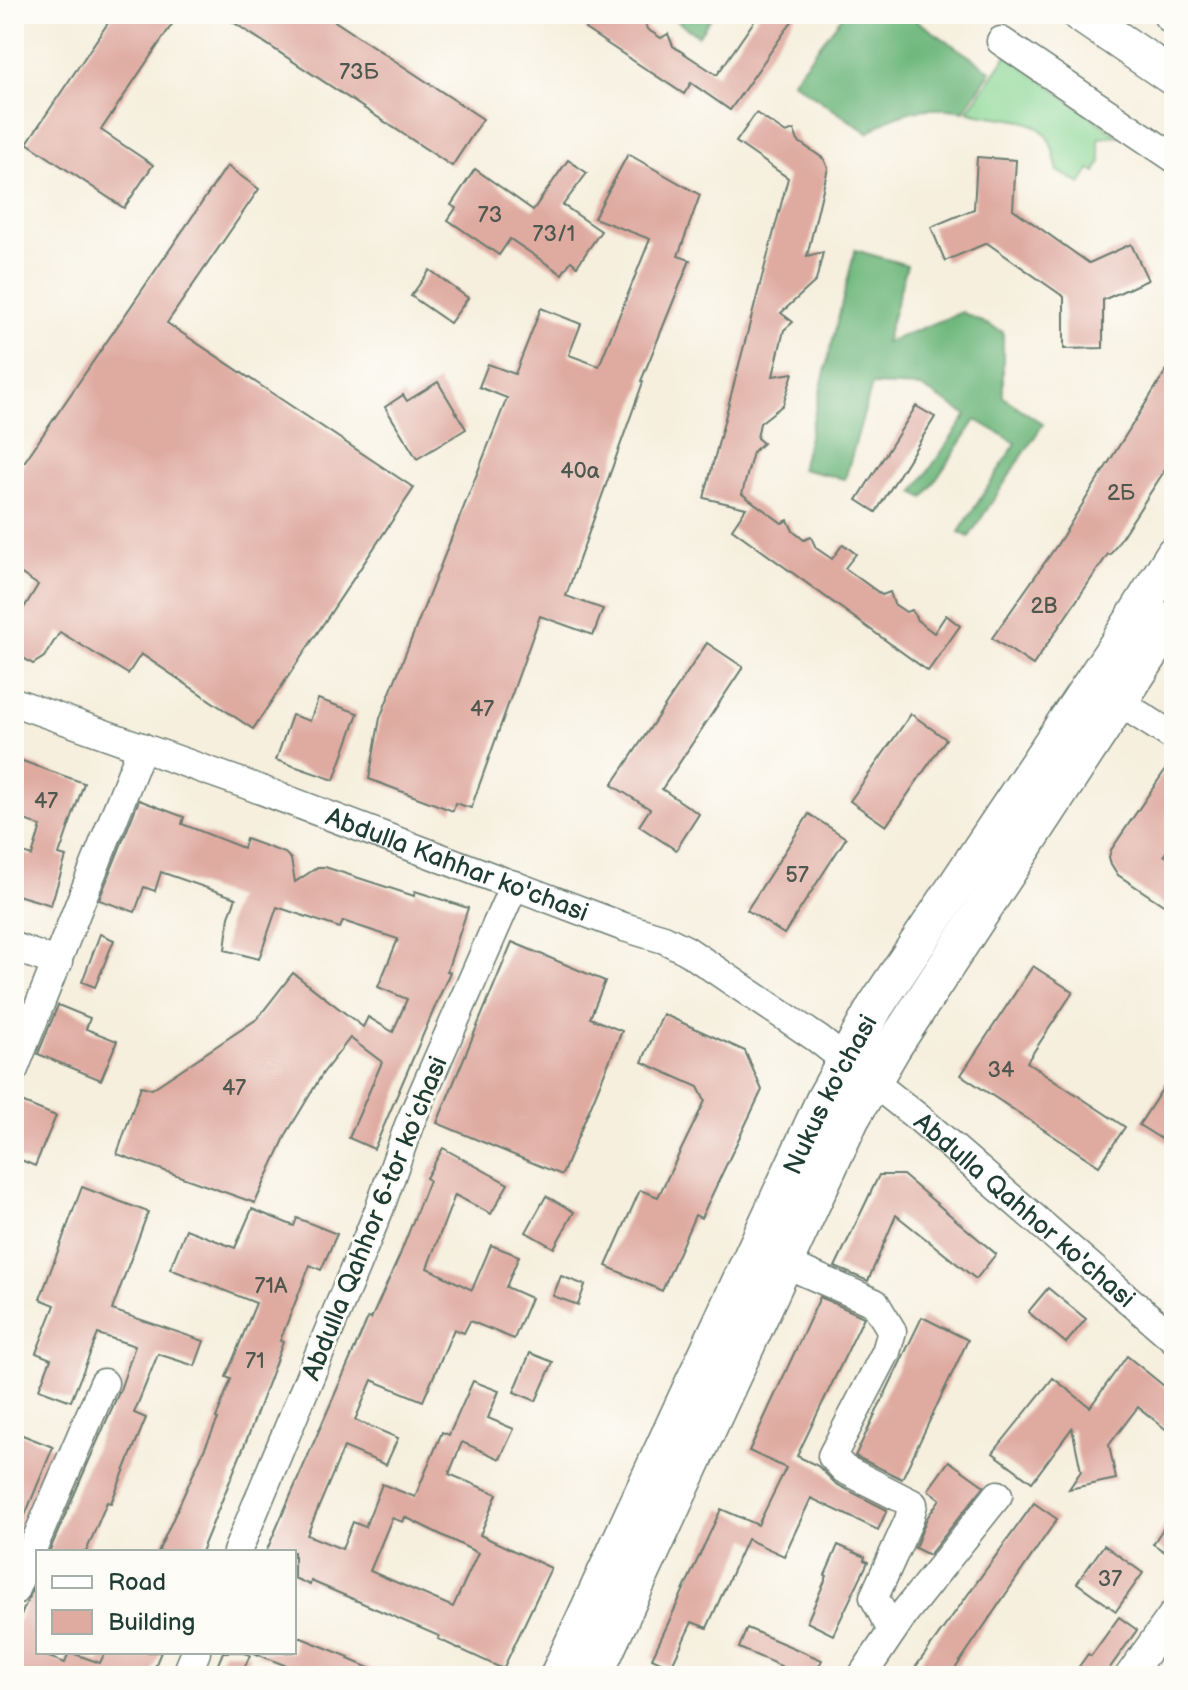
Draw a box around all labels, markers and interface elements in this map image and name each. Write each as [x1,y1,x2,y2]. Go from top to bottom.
house number: 73Б [339,59,380,86]
house number: 73 [478,202,502,229]
house number: 73/1 [533,221,575,248]
house number: 40а [560,458,600,485]
house number: 2Б [1107,480,1136,507]
house number: 2В [1031,593,1058,620]
house number: 47 [470,696,494,723]
house number: 47 [34,788,58,815]
street label: Abdulla Kahhar ko'chasi [321,802,592,929]
house number: 57 [785,862,809,889]
street label: Nukus ko'chasi [778,1010,885,1180]
street label: Abdulla Qahhor 6-tor koʻchasi [296,1052,455,1385]
house number: 34 [988,1057,1015,1084]
house number: 47 [222,1075,246,1102]
street label: Abdulla Qahhor ko'chasi [907,1107,1141,1315]
house number: 71A [255,1273,288,1300]
house number: 71 [245,1348,265,1375]
legend [36,1550,296,1654]
house number: 37 [1098,1566,1122,1593]
text: Road [108,1568,166,1597]
text: Building [108,1608,195,1637]

